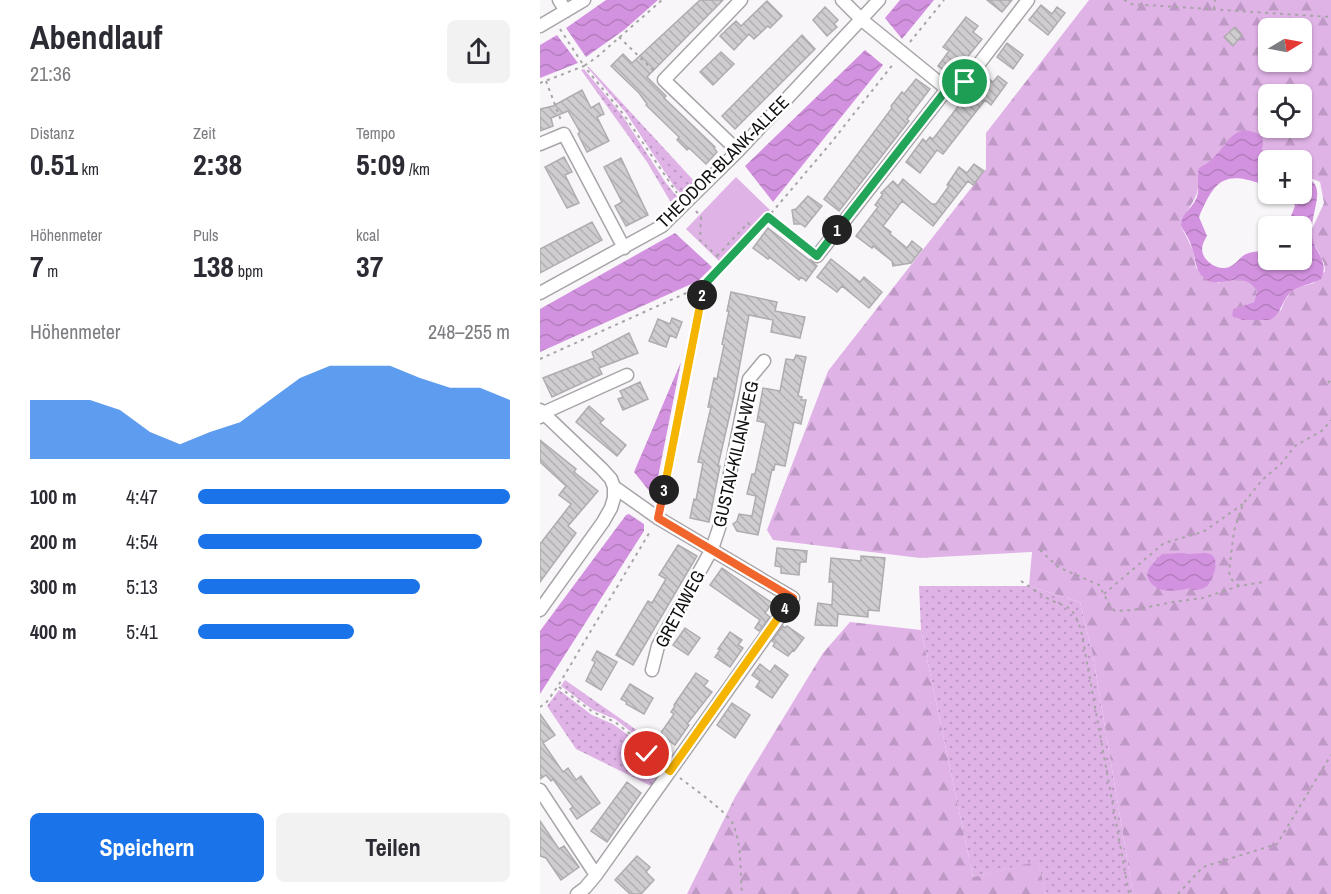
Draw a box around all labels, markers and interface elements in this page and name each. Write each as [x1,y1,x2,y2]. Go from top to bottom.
text: Abendlauf [30,15,162,59]
north arrow [1258,18,1312,72]
map controls [1258,18,1312,270]
button: share [447,20,510,83]
pin [939,56,990,107]
text: 21:36 [30,60,71,87]
icon: arrive [948,65,981,98]
button: locate [1258,84,1312,138]
street label: THEODOR-BLANK-ALLEE [651,90,794,233]
text: Distanz [30,122,74,144]
text: Zeit [193,122,216,144]
text: Tempo [356,122,395,144]
text: 0.51 [30,144,78,184]
text: 2:38 [193,144,242,184]
text: 5:09 [356,144,405,184]
button: + [1258,150,1312,204]
text: km [78,158,99,180]
text: /km [405,158,430,180]
pin: 1 [822,215,852,245]
button: − [1258,216,1312,270]
text: 1 [833,219,841,241]
text: Höhenmeter [30,224,102,246]
text: Puls [193,224,219,246]
text: kcal [356,224,379,246]
text: 7 [30,246,44,286]
text: 138 [193,246,234,286]
text: 37 [356,246,383,286]
text: m [44,260,58,282]
text: bpm [234,260,263,282]
pin: 2 [687,280,717,310]
text: 2 [698,284,706,306]
text: Höhenmeter [30,318,120,345]
text: 248–255 m [428,318,510,345]
street label: GUSTAV-KILIAN-WEG [707,378,765,530]
pin: 3 [649,475,679,505]
text: 3 [660,479,668,501]
text: 100 m [30,483,77,510]
text: 4:47 [126,483,158,510]
text: 200 m [30,528,77,555]
text: 4:54 [126,528,158,555]
street label: GRETAWEG [649,566,710,652]
text: 300 m [30,573,77,600]
text: 5:13 [126,573,158,600]
pin: 4 [770,593,800,623]
text: 4 [781,597,789,619]
text: 400 m [30,618,77,645]
text: 5:41 [126,618,158,645]
pin [621,728,672,779]
icon: check [630,737,663,770]
button: Speichern [30,813,264,882]
button: Teilen [276,813,510,882]

